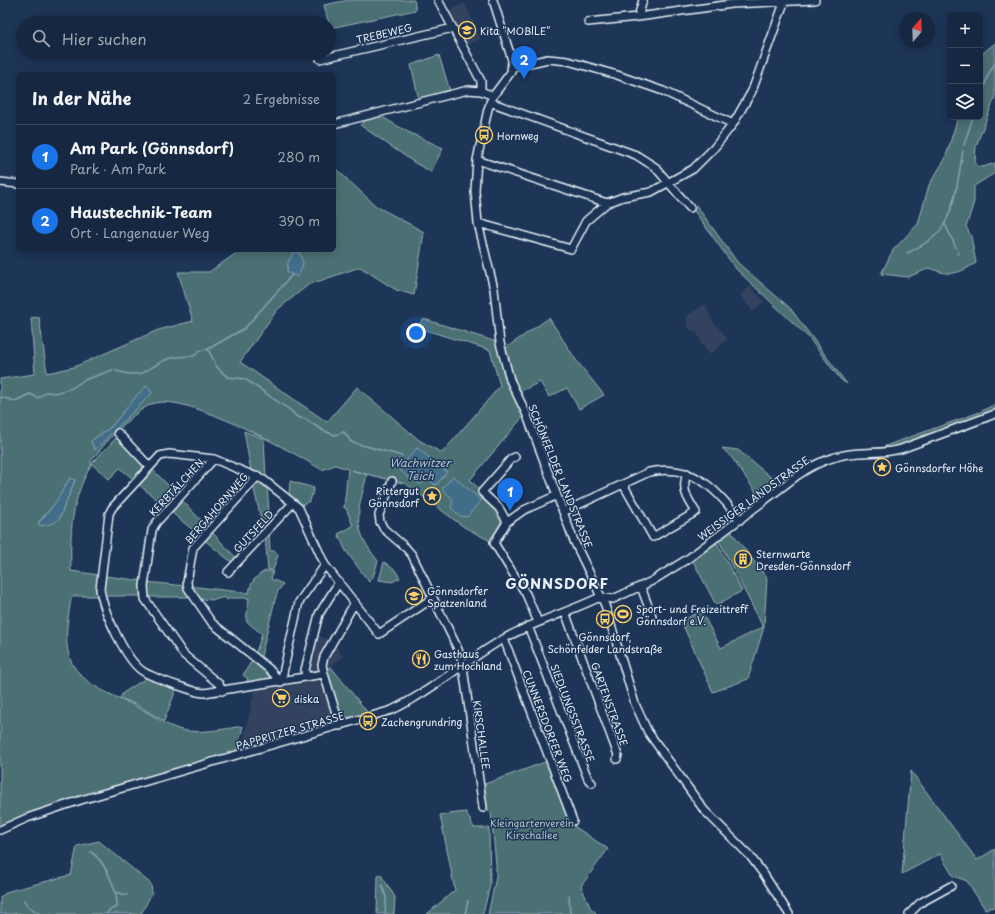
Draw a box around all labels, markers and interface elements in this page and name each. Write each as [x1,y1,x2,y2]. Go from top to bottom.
north arrow [899,12,935,48]
map controls [947,12,983,120]
button: + [947,12,983,48]
search box [16,16,336,60]
street label: TREBEWEG [355,19,413,47]
school or university icon: Kita "MOBILE" [457,20,477,40]
place label: Kita "MOBILE" [480,23,550,38]
icon: search [30,27,52,49]
text: Hier suchen [62,27,147,50]
pin: 2 [511,46,537,79]
button: − [947,48,983,84]
button: layers [947,84,983,120]
text: In der Nähe [32,85,131,111]
text: 2 Ergebnisse [243,89,320,108]
bus stop icon: Hornweg [474,125,494,145]
place label: Hornweg [497,128,539,143]
text: Am Park (Gönnsdorf) [70,136,234,159]
text: 1 [42,147,48,166]
text: 280 m [278,147,320,166]
text: Park · Am Park [70,159,166,178]
text: Haustechnik-Team [70,200,212,223]
text: 2 [40,211,50,230]
text: 390 m [278,211,320,230]
text: Ort · Langenauer Weg [70,223,210,242]
your location [406,323,426,343]
street label: SCHÖNFELDER LANDSTRASSE [525,402,597,550]
street label: WEISSIGER LANDSTRASSE [694,452,812,544]
water label: Wachwitzer Teich [389,454,452,484]
street label: KERBTÄLCHEN [145,455,207,519]
place icon: Gönnsdorfer Höhe [872,457,892,477]
place label: Gönnsdorfer Höhe [895,460,983,475]
street label: BERGAHORNWEG [181,469,251,547]
pin: 1 [497,478,523,511]
place label: Rittergut Gönnsdorf [368,483,420,510]
place icon: Rittergut Gönnsdorf [422,486,442,506]
street label: GUTSFELD [229,506,277,556]
place label: Sternwarte Dresden-Gönnsdorf [756,546,852,573]
building icon: Sternwarte Dresden-Gönnsdorf [733,549,753,569]
district label: GÖNNSDORF [505,573,609,594]
place label: Gönnsdorfer Spatzenland [427,583,488,610]
school or university icon: Gönnsdorfer Spatzenland [404,586,424,606]
place label: Sport- und Freizeittreff Gönnsdorf e.V. [636,601,749,628]
sports icon: Sport- und Freizeittreff Gönnsdorf e.V. [613,604,633,624]
bus stop icon: Gönnsdorf, Schönfelder Landstraße [595,609,615,629]
place label: Gönnsdorf, Schönfelder Landstraße [548,629,662,656]
place label: Gasthaus zum Hochland [434,646,502,673]
restaurant icon: Gasthaus zum Hochland [411,649,431,669]
street label: GARTENSTRASSE [588,660,632,748]
street label: SIEDLUNGSSTRASSE [547,662,599,764]
street label: CUNNERSDORFER WEG [520,667,576,785]
supermarket icon: diska [271,688,291,708]
place label: diska [294,691,320,706]
street label: KIRSCHALLEE [470,699,494,771]
street label: PAPPRITZER STRASSE [234,707,346,753]
bus stop icon: Zachengrundring [358,711,378,731]
place label: Zachengrundring [381,714,463,729]
park label: Kleingartenverein Kirschallee [490,815,574,842]

